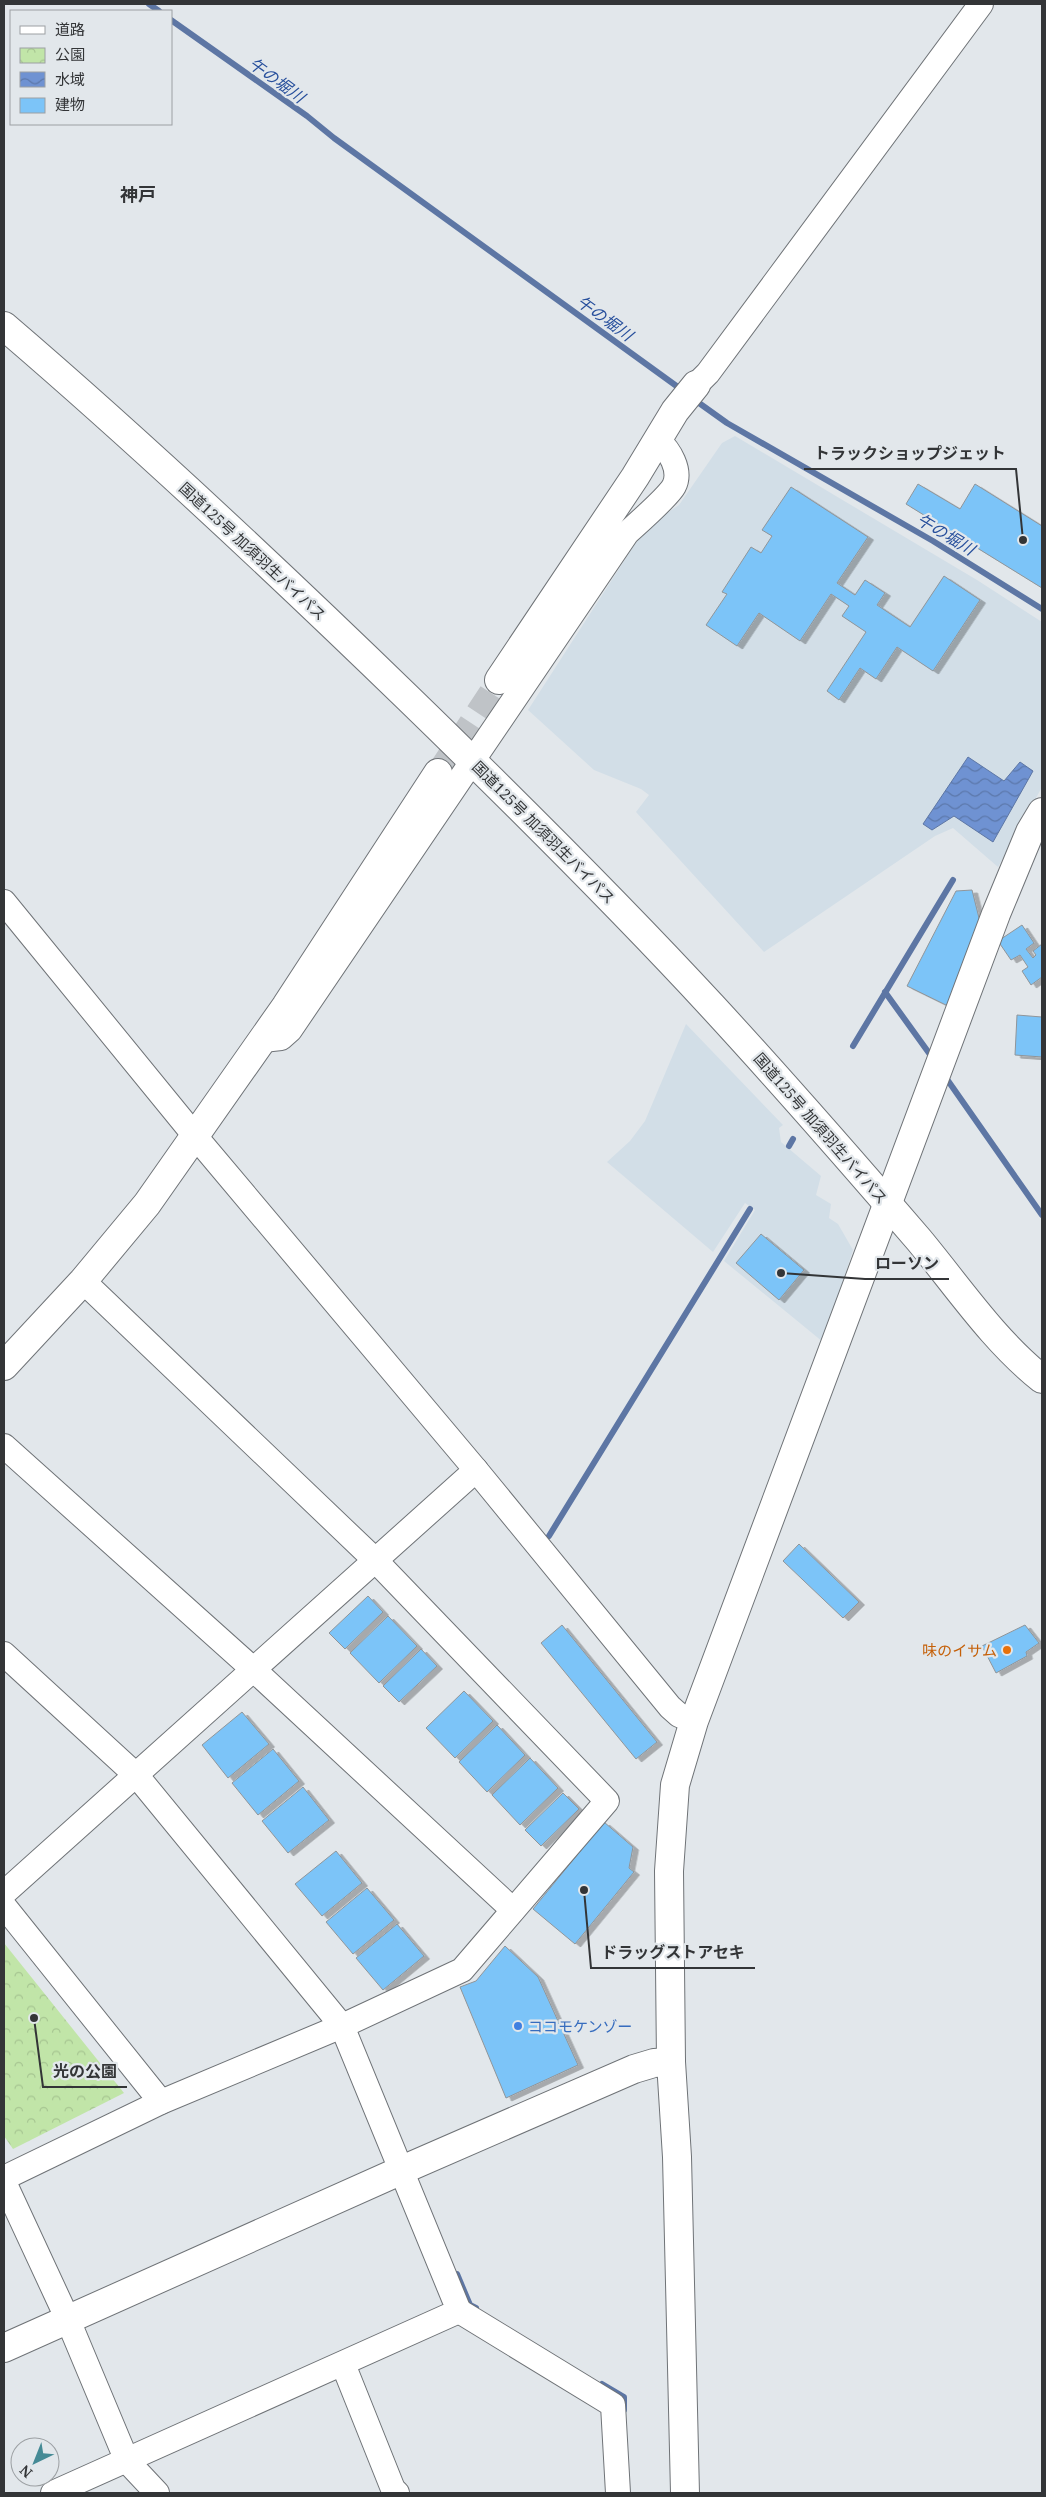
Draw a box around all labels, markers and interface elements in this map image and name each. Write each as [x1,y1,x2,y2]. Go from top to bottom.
legend [10,10,172,125]
text: 道路 [55,19,85,39]
text: 公園 [55,44,85,64]
water label: 午の堀川 [245,52,311,109]
text: 水域 [55,69,85,89]
text: 建物 [55,94,85,114]
district label: 神戸 [120,182,156,206]
water label: 午の堀川 [573,290,639,347]
callout: トラックショップジェット [804,438,1016,469]
text: トラックショップジェット [814,442,1006,464]
street label: 国道125号 加須羽生バイパス [175,478,331,624]
water label: 午の堀川 [913,508,981,561]
street label: 国道125号 加須羽生バイパス [468,756,620,908]
street label: 国道125号 加須羽生バイパス [750,1048,892,1208]
callout: ローソン [865,1248,949,1279]
text: ローソン [875,1252,939,1274]
place label: 味のイサム [922,1640,997,1660]
marker: 味のイサム [1001,1644,1013,1656]
callout: ドラッグストアセキ [591,1937,755,1968]
text: ドラッグストアセキ [601,1941,745,1963]
place label: ココモケンゾー [528,2016,633,2036]
marker: ココモケンゾー [512,2020,524,2032]
callout: 光の公園 [43,2056,127,2087]
text: 光の公園 [53,2060,117,2082]
north arrow [10,2437,60,2487]
text: N [15,2461,36,2483]

